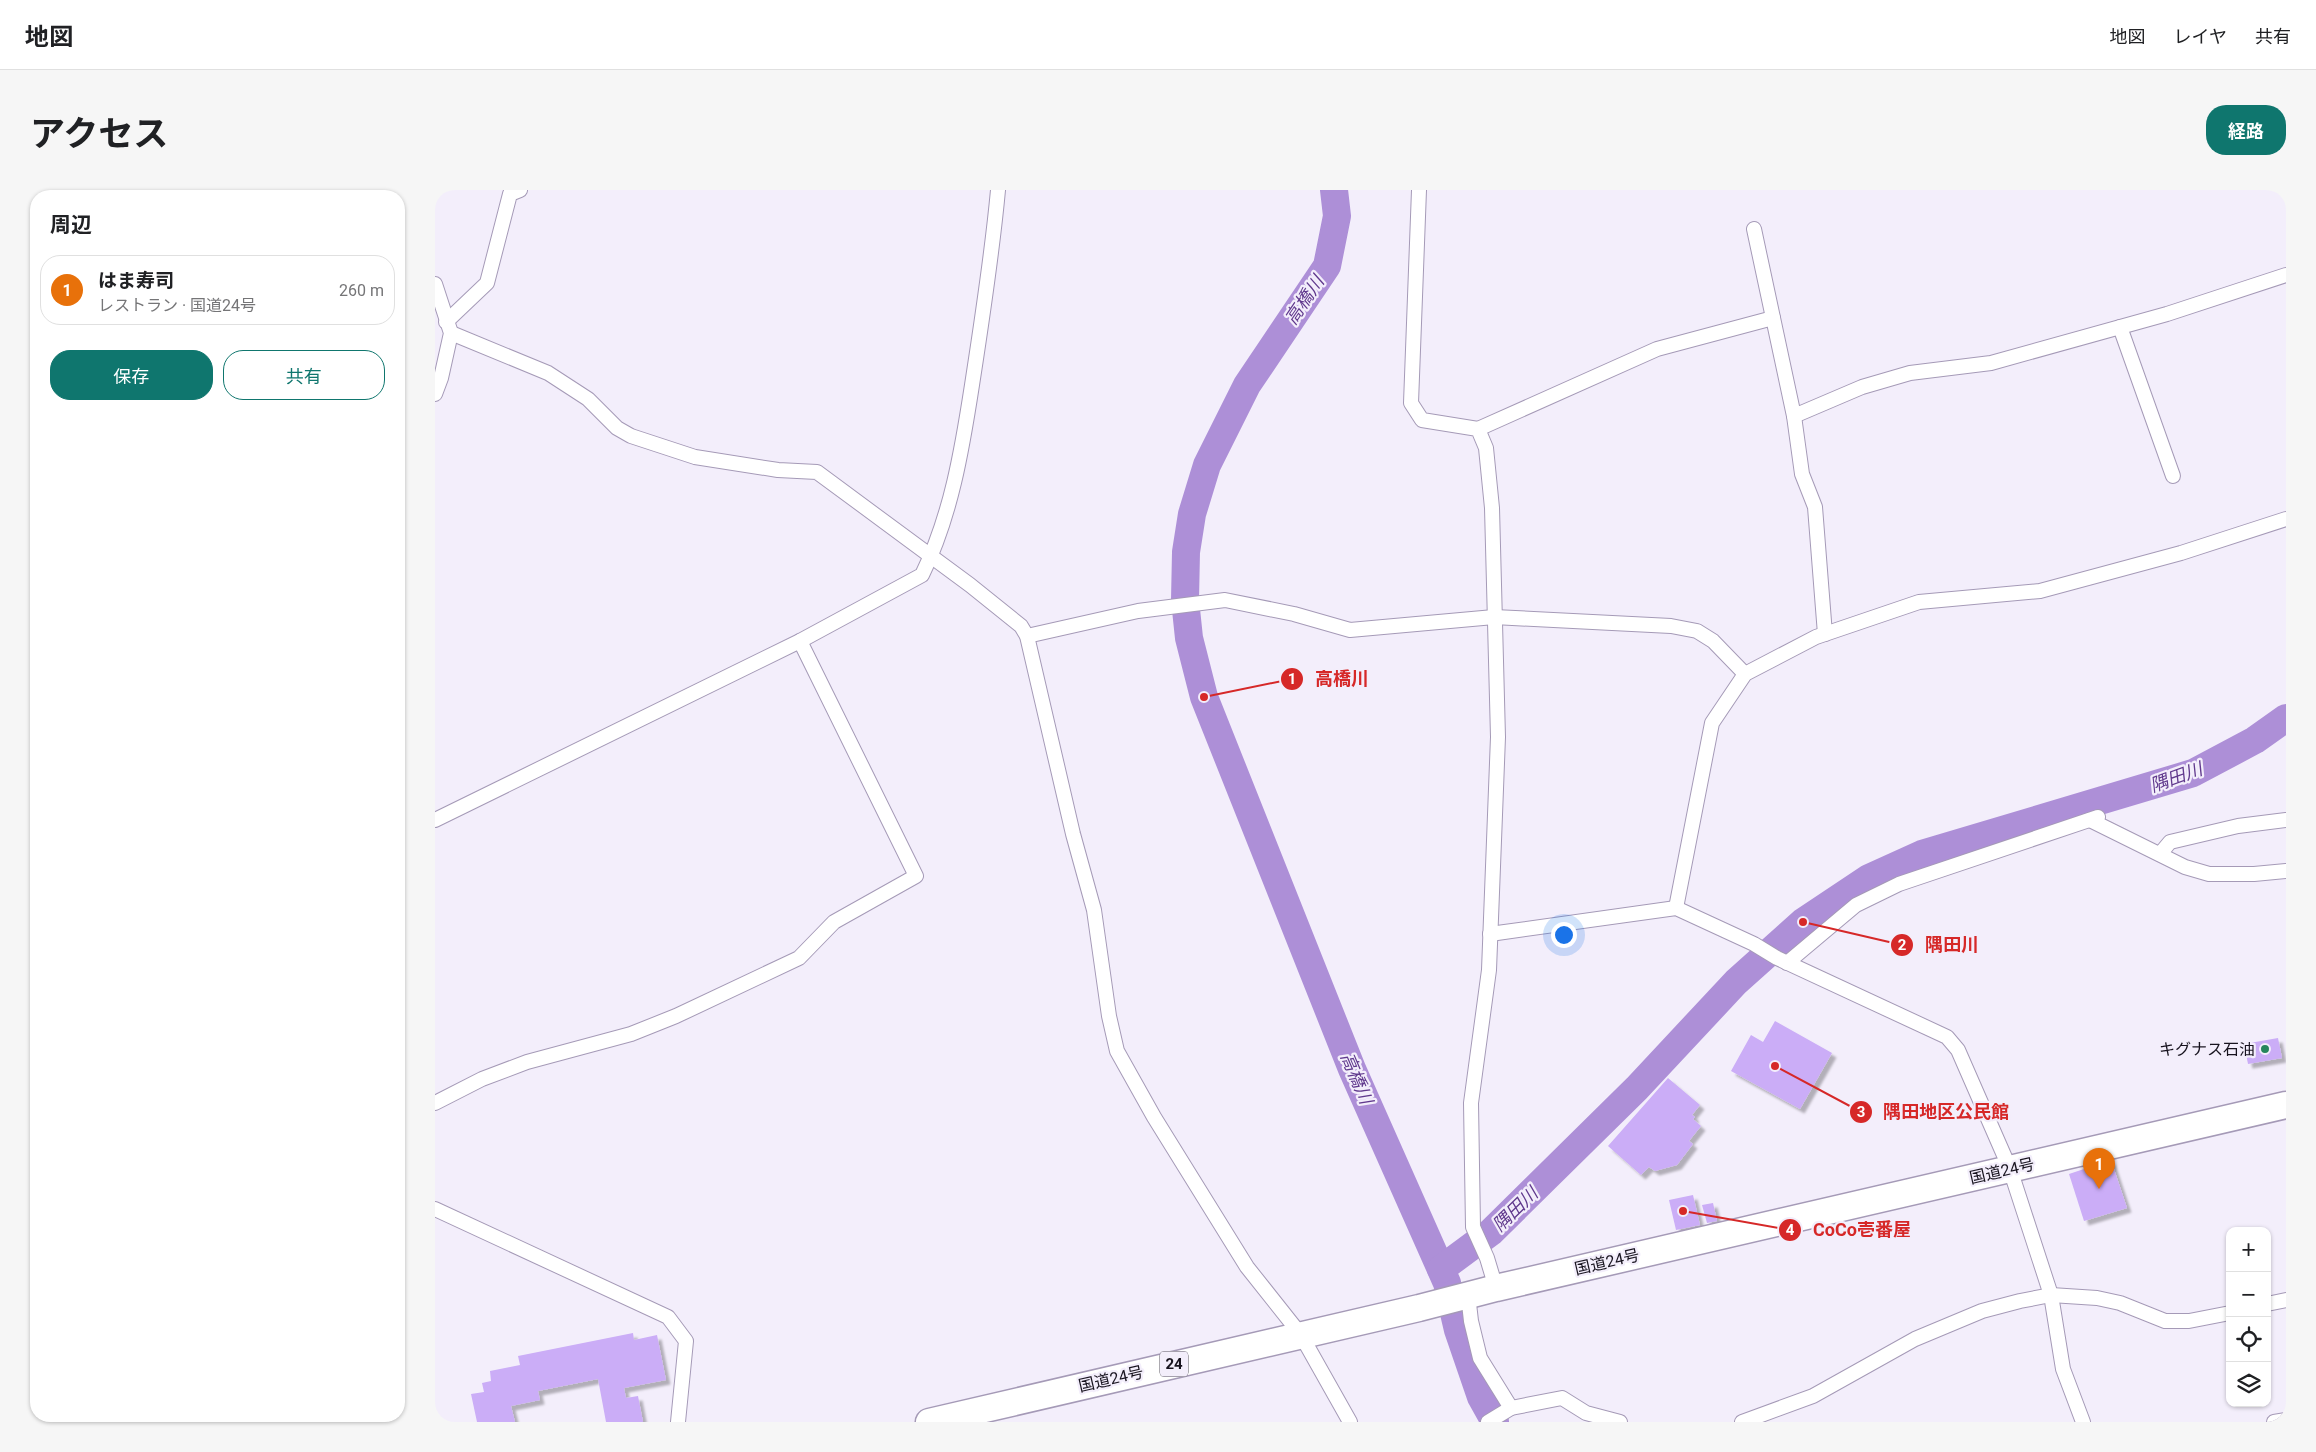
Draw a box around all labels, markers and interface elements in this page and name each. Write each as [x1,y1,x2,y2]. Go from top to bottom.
text: 地図 [25,23,73,51]
text: 地図 [2110,26,2146,47]
text: レイヤ [2174,26,2227,47]
text: 共有 [2255,26,2291,47]
button: 経路 [2206,105,2286,155]
text: アクセス [30,114,168,155]
text: 周辺 [50,213,92,237]
text: はま寿司 [98,269,174,292]
water label: 高橋川 [1280,270,1329,328]
text: 1 [62,281,72,300]
text: 260 m [339,281,384,300]
text: レストラン · 国道24号 [98,296,256,315]
button: 保存 [50,350,213,400]
button: 共有 [223,350,385,400]
callout: 高橋川 [1280,663,1379,696]
text: 高橋川 [1315,668,1369,689]
text: 1 [1288,670,1296,688]
water label: 隅田川 [2147,757,2207,796]
your location [1551,922,1577,948]
callout: 隅田川 [1890,928,1989,961]
text: 隅田川 [1925,934,1979,955]
text: 2 [1898,936,1907,954]
place label: キグナス石油 [2159,1040,2255,1059]
marker: キグナス石油 [2259,1043,2271,1055]
water label: 高橋川 [1337,1049,1378,1109]
callout: 隅田地区公民館 [1848,1095,2019,1128]
text: 隅田地区公民館 [1883,1101,2009,1122]
text: 3 [1857,1103,1865,1121]
pin: 1 [2083,1148,2115,1189]
street label: 国道24号 [1968,1154,2036,1188]
water label: 隅田川 [1488,1181,1543,1235]
callout: CoCo壱番屋 [1778,1213,1921,1246]
text: CoCo壱番屋 [1813,1219,1911,1240]
text: 4 [1786,1221,1795,1239]
map controls [2226,1227,2271,1407]
button: + [2226,1227,2271,1272]
street label: 国道24号 [1573,1245,1641,1279]
button: − [2226,1272,2271,1317]
button: locate [2226,1317,2271,1362]
road number: 24 [1160,1352,1188,1376]
street label: 国道24号 [1077,1362,1145,1396]
button: layers [2226,1362,2271,1407]

